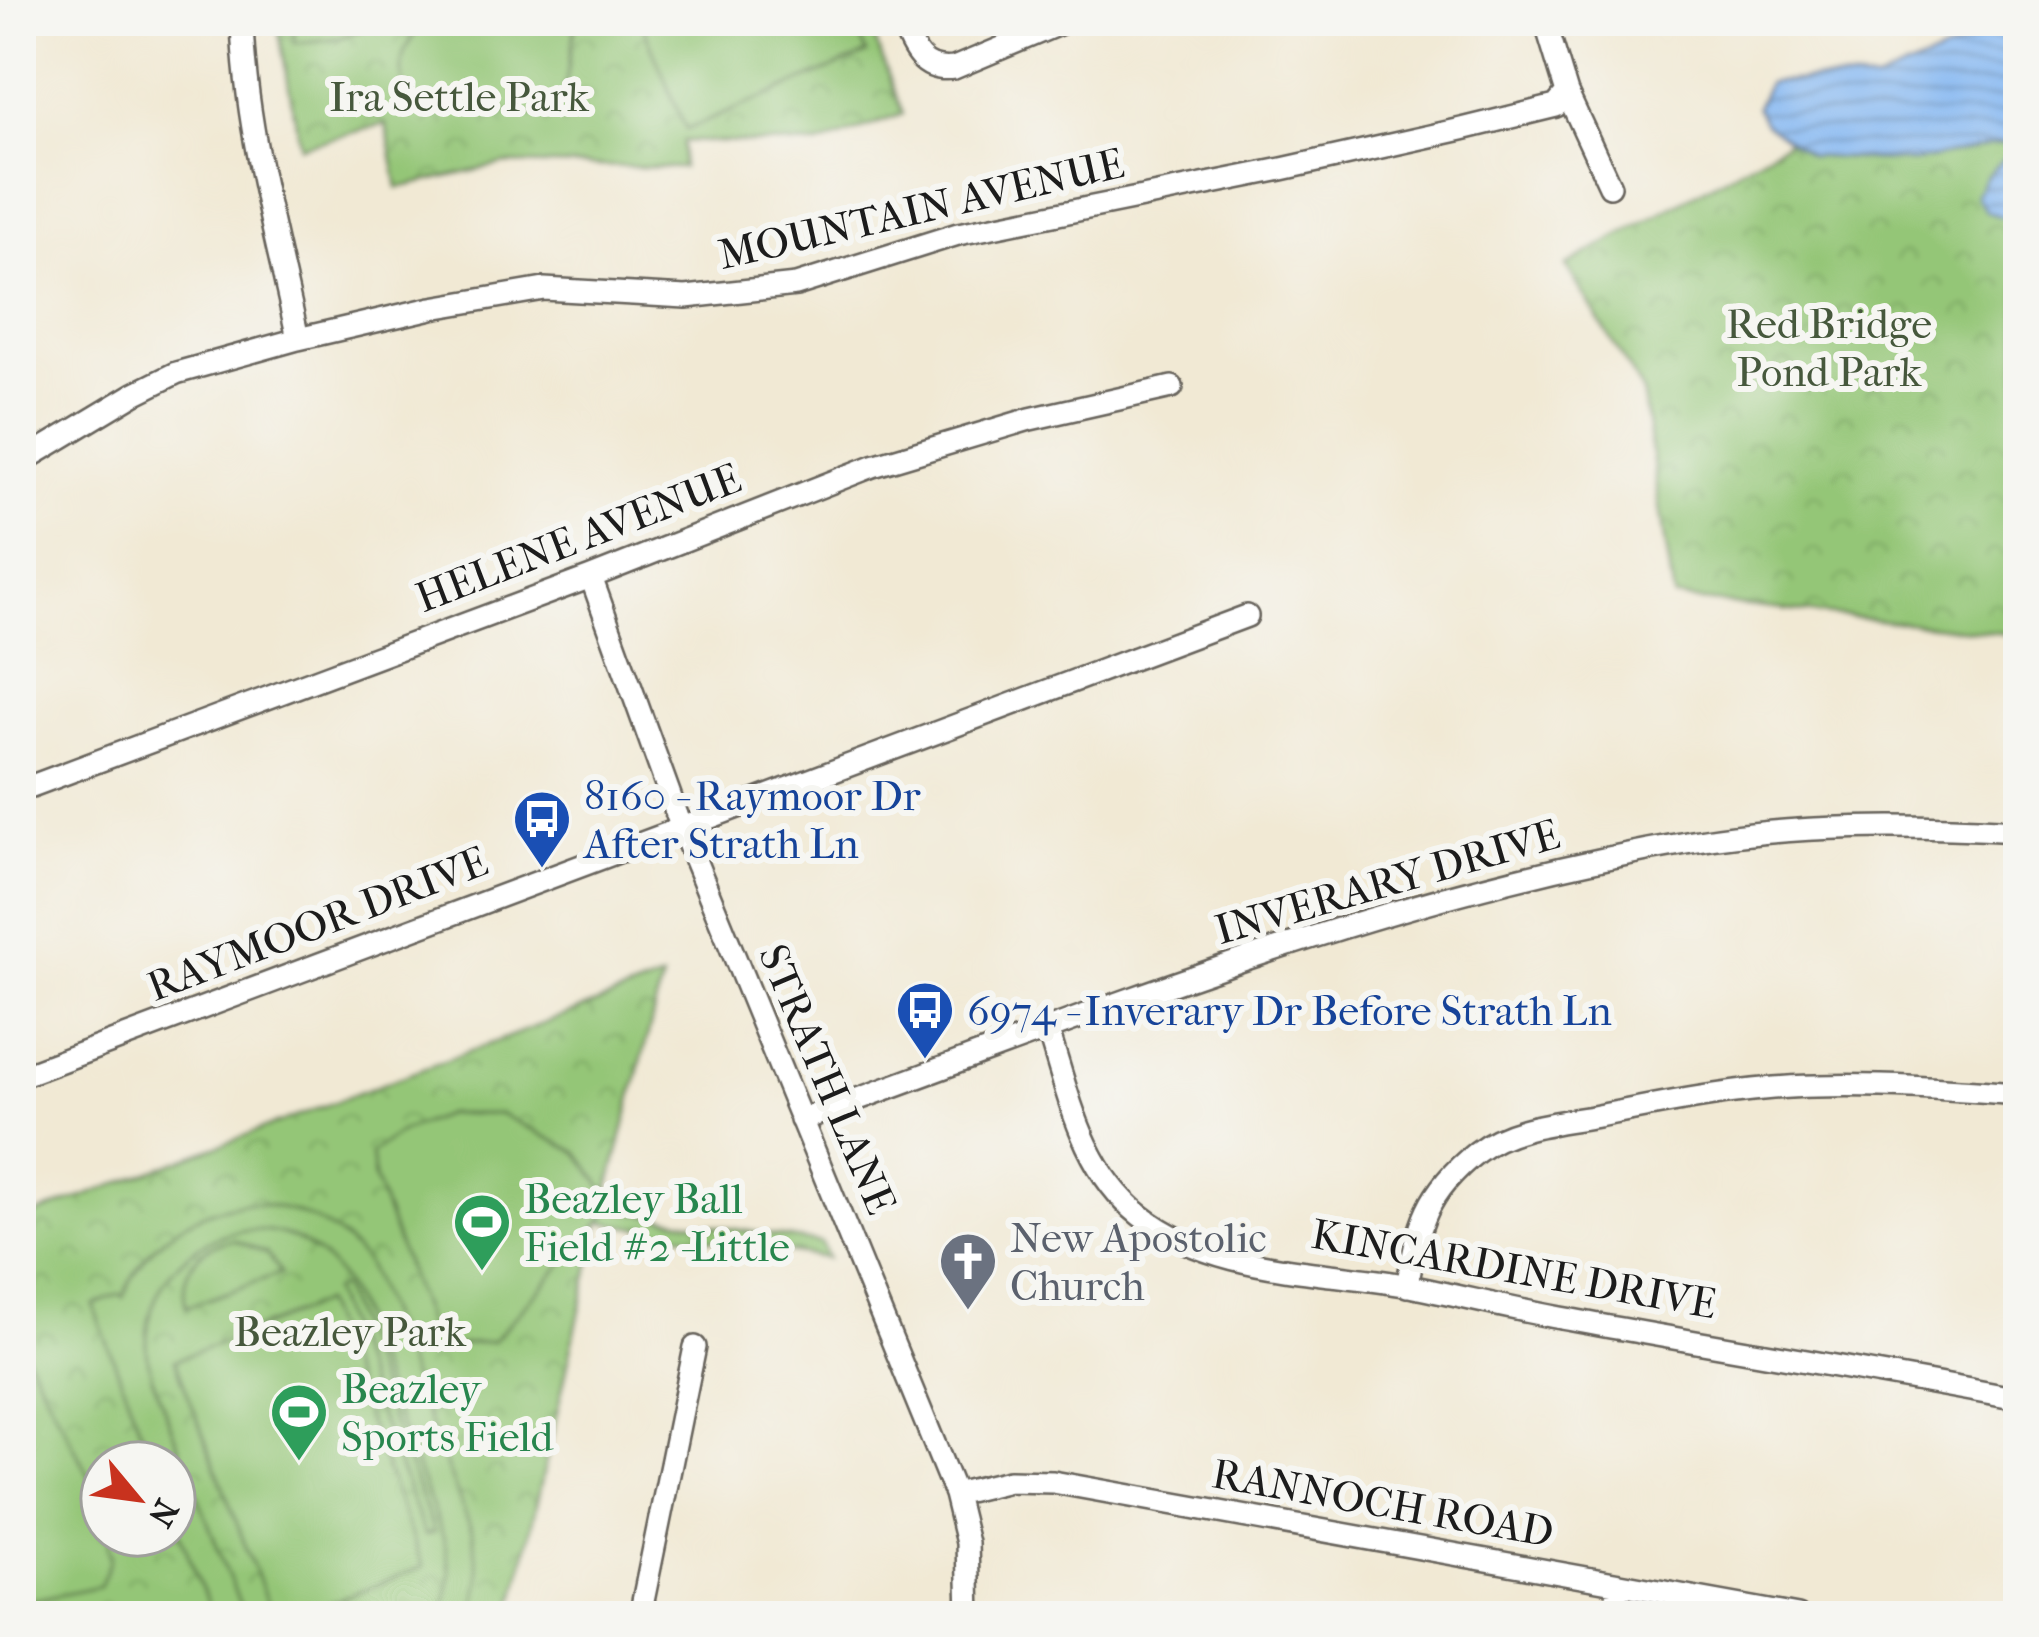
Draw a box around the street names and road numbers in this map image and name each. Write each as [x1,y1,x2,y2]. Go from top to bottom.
street label: MOUNTAIN AVENUE [714,139,1129,280]
street label: HELENE AVENUE [409,454,748,623]
street label: INVERARY DRIVE [1209,810,1565,955]
street label: RAYMOOR DRIVE [141,837,495,1012]
street label: STRATH LANE [748,937,905,1222]
street label: KINCARDINE DRIVE [1307,1210,1720,1329]
street label: RANNOCH ROAD [1208,1449,1557,1558]

